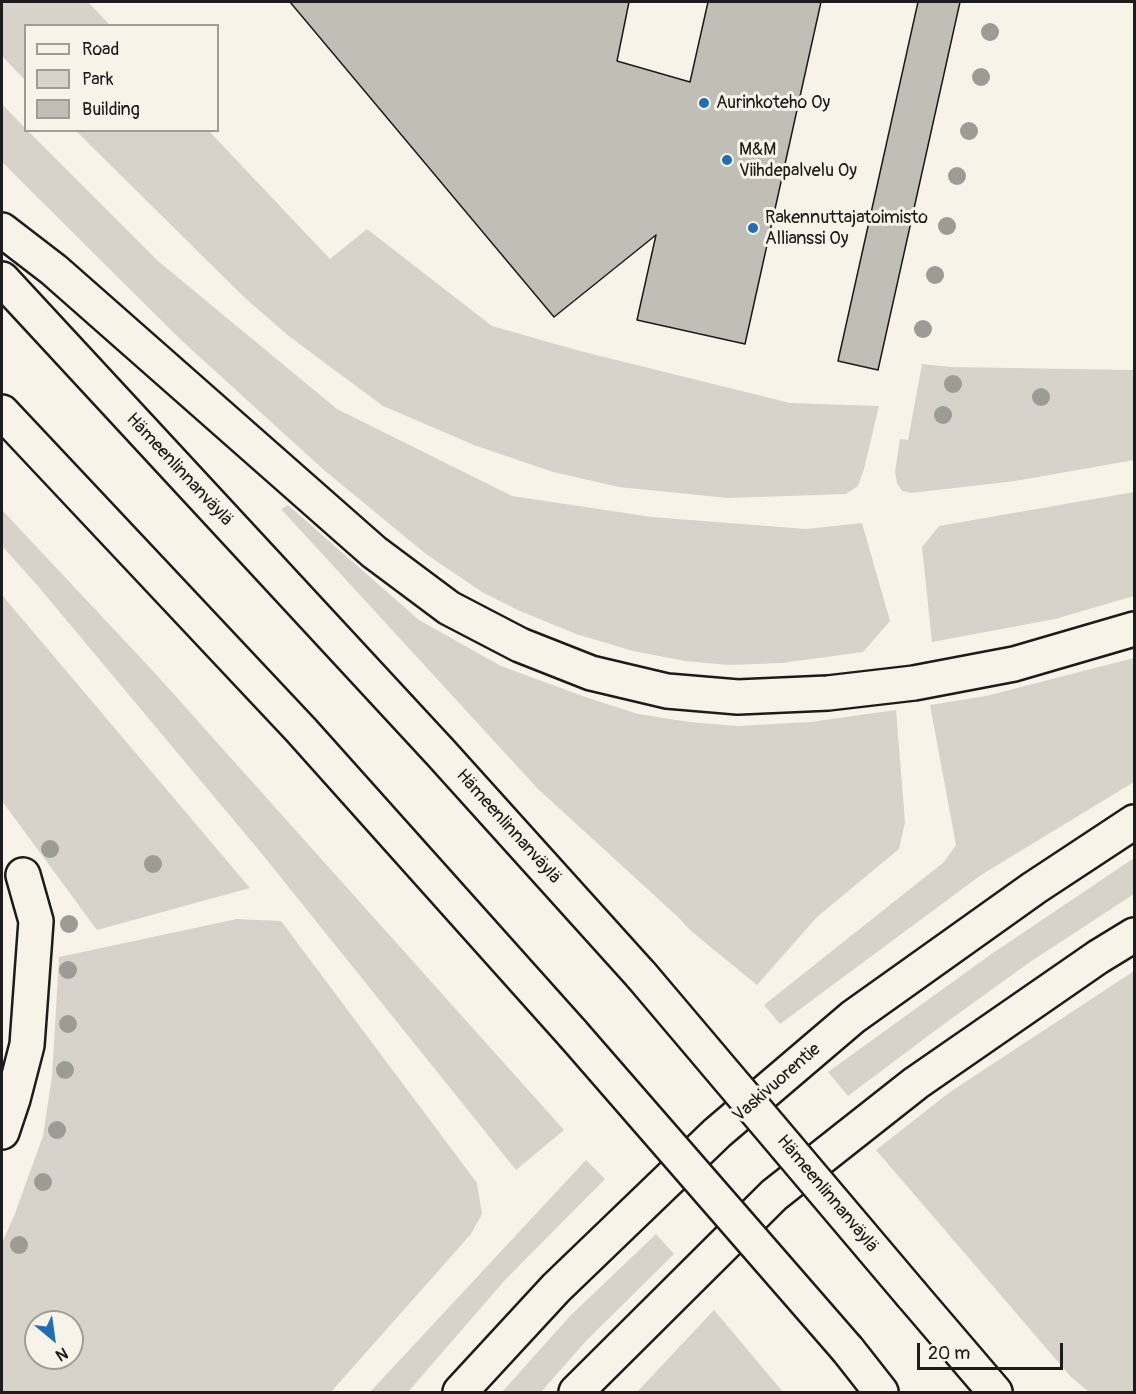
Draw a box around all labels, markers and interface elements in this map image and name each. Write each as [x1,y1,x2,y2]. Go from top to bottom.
legend [24,24,219,132]
text: Road [82,38,119,61]
text: Park [82,68,114,91]
place label: Aurinkoteho Oy [716,92,830,114]
marker: Aurinkoteho Oy [697,96,711,110]
text: Building [82,98,140,121]
place label: M&M Viihdepalvelu Oy [739,139,857,182]
marker: M&M Viihdepalvelu Oy [720,153,734,167]
place label: Rakennuttajatoimisto Allianssi Oy [765,207,928,250]
marker: Rakennuttajatoimisto Allianssi Oy [746,221,760,235]
street label: Hämeenlinnanväylä [121,409,237,531]
street label: Hämeenlinnanväylä [451,765,565,889]
street label: Vaskivuorentie [729,1039,825,1127]
street label: Hämeenlinnanväylä [772,1131,882,1257]
north arrow [24,1310,84,1370]
scale bar [920,1331,1066,1369]
text: 20 m [928,1342,970,1365]
text: N [52,1343,71,1365]

